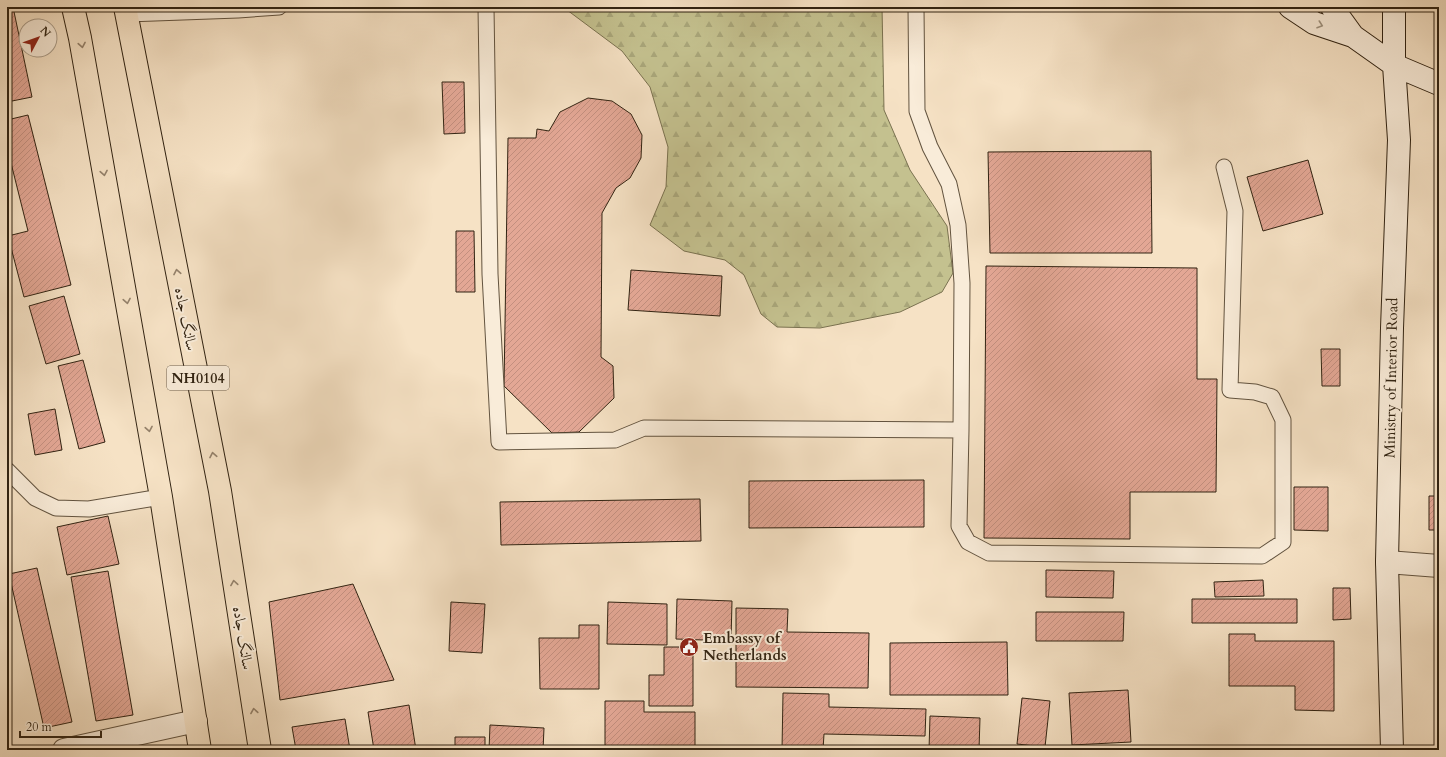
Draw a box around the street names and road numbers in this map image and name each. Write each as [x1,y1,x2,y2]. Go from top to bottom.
street label: سالنگ جاده [170,286,202,352]
street label: Ministry of Interior Road [1380,298,1402,458]
road number: NH0104 [167,366,229,390]
street label: سالنگ جاده [228,605,258,671]

